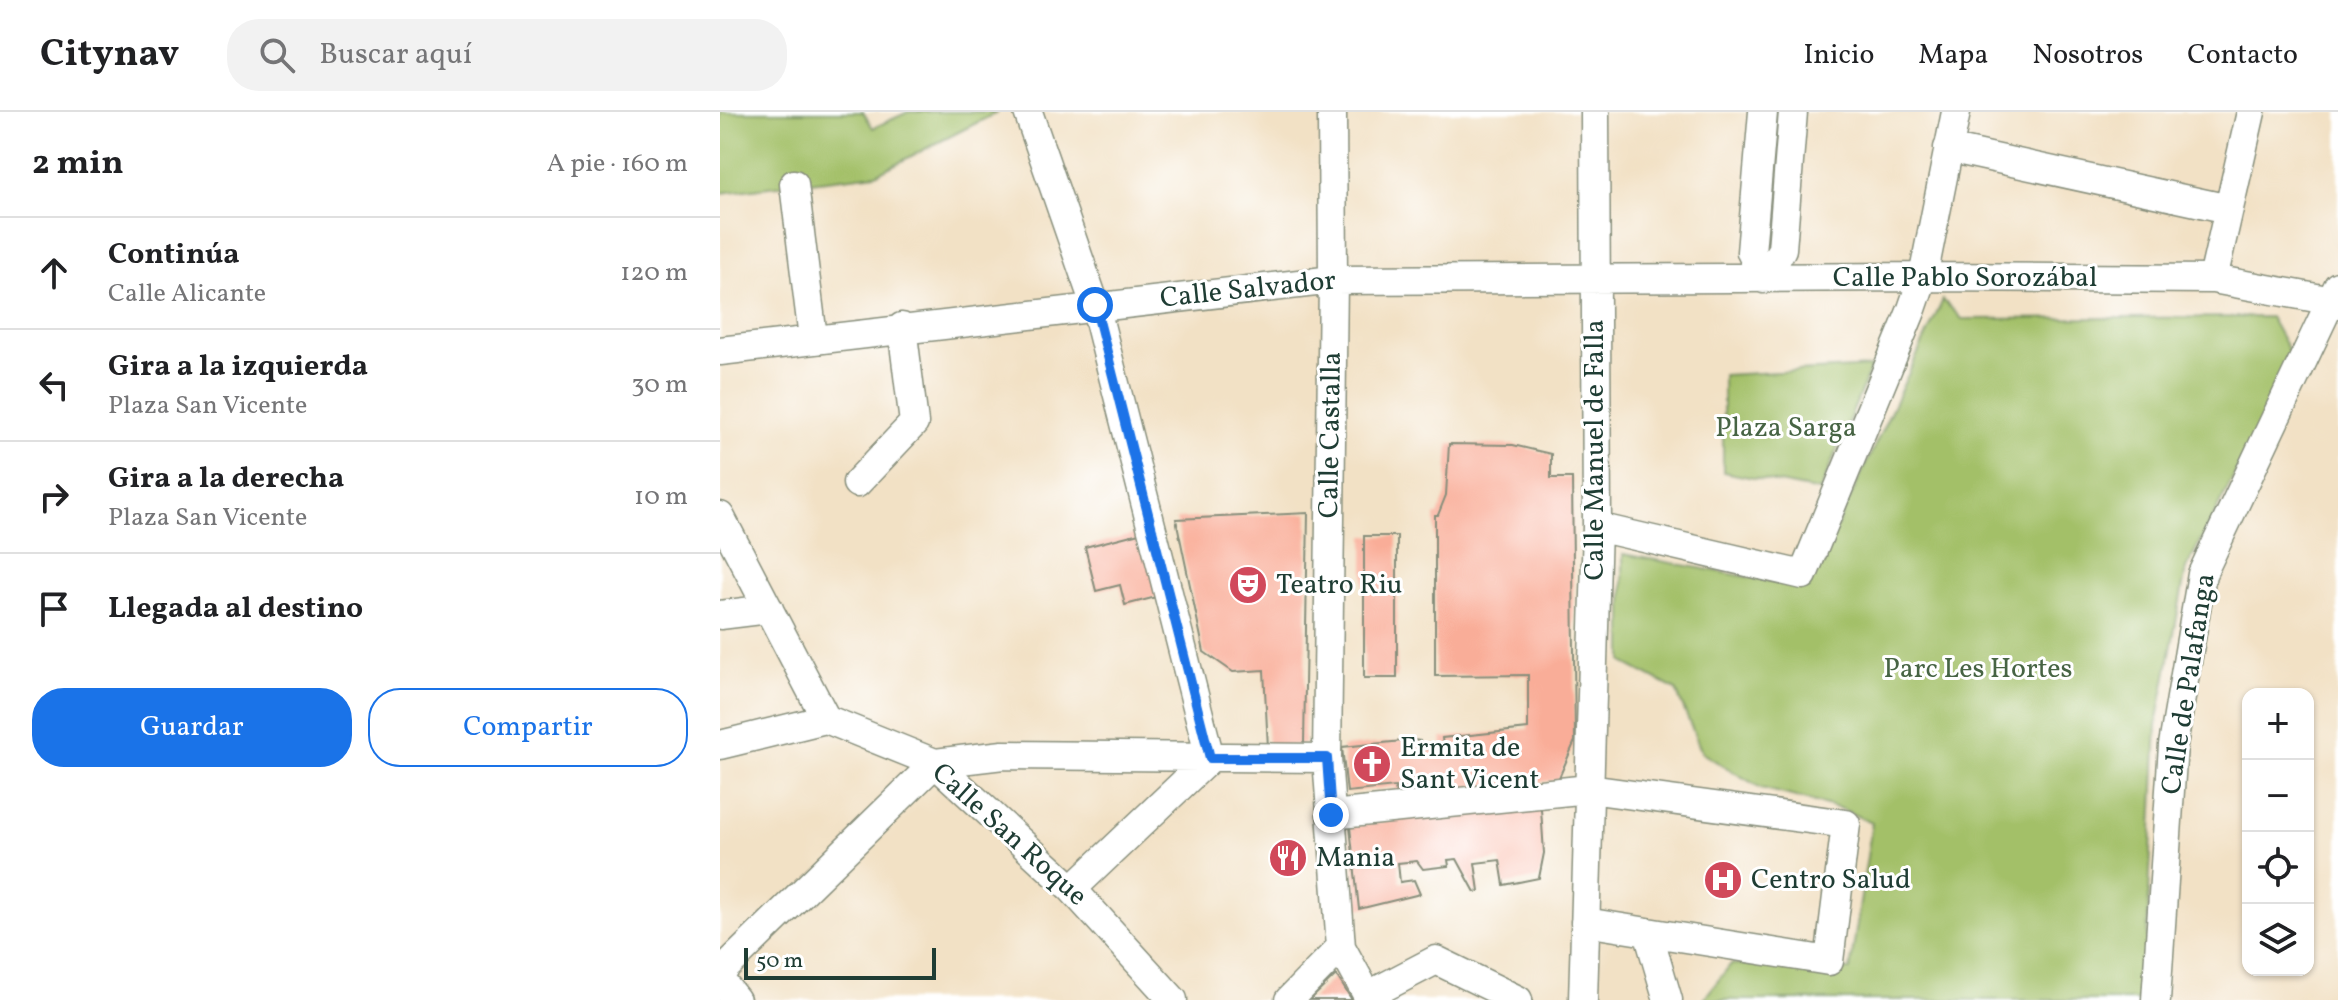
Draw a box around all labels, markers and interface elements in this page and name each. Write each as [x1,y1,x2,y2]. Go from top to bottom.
search box [227,19,787,91]
text: Citynav [40,29,179,82]
icon: search [255,33,299,77]
text: Buscar aquí [319,34,472,76]
text: Inicio [1803,36,1874,75]
text: Mapa [1918,36,1988,75]
text: Nosotros [2032,36,2143,75]
text: Contacto [2187,36,2298,75]
text: 2 min [32,141,124,188]
text: A pie · 160 m [547,146,688,182]
text: Continúa [108,234,240,276]
icon: ahead [32,251,76,295]
text: 120 m [620,255,688,291]
street label: Calle Pablo Sorozábal [1833,259,2097,298]
street label: Calle Salvador [1158,261,1338,319]
text: Calle Alicante [108,276,266,312]
route start [1077,287,1113,323]
street label: Calle Manuel de Falla [1576,319,1615,581]
text: Gira a la izquierda [108,346,368,388]
street label: Calle Castalla [1310,351,1352,519]
icon: left [32,363,76,407]
text: 30 m [631,367,688,403]
text: Plaza San Vicente [108,388,307,424]
park label: Plaza Sarga [1715,409,1857,448]
text: Gira a la derecha [108,458,344,500]
icon: right [32,475,76,519]
text: 10 m [634,479,688,515]
text: Plaza San Vicente [108,500,307,536]
theatre icon: Teatro Riu [1227,564,1269,606]
place label: Teatro Riu [1276,566,1403,605]
street label: Calle de Palafanga [2152,571,2226,797]
icon: arrive [32,587,76,631]
text: Llegada al destino [108,588,363,630]
park label: Parc Les Hortes [1883,650,2073,689]
button: Guardar [32,688,352,767]
button: Compartir [368,688,688,767]
map controls [2242,688,2314,976]
button: + [2242,688,2314,760]
place label: Ermita de Sant Vicent [1400,729,1539,800]
church icon: Ermita de Sant Vicent [1351,743,1393,785]
street label: Calle San Roque [923,754,1095,916]
button: − [2242,760,2314,832]
route end [1313,797,1349,833]
button: locate [2242,832,2314,904]
restaurant icon: Mania [1267,837,1309,879]
place label: Mania [1316,839,1395,878]
hospital icon: Centro Salud [1702,859,1744,901]
place label: Centro Salud [1751,861,1911,900]
button: layers [2242,904,2314,976]
scale bar [744,944,936,980]
text: 50 m [756,946,803,977]

